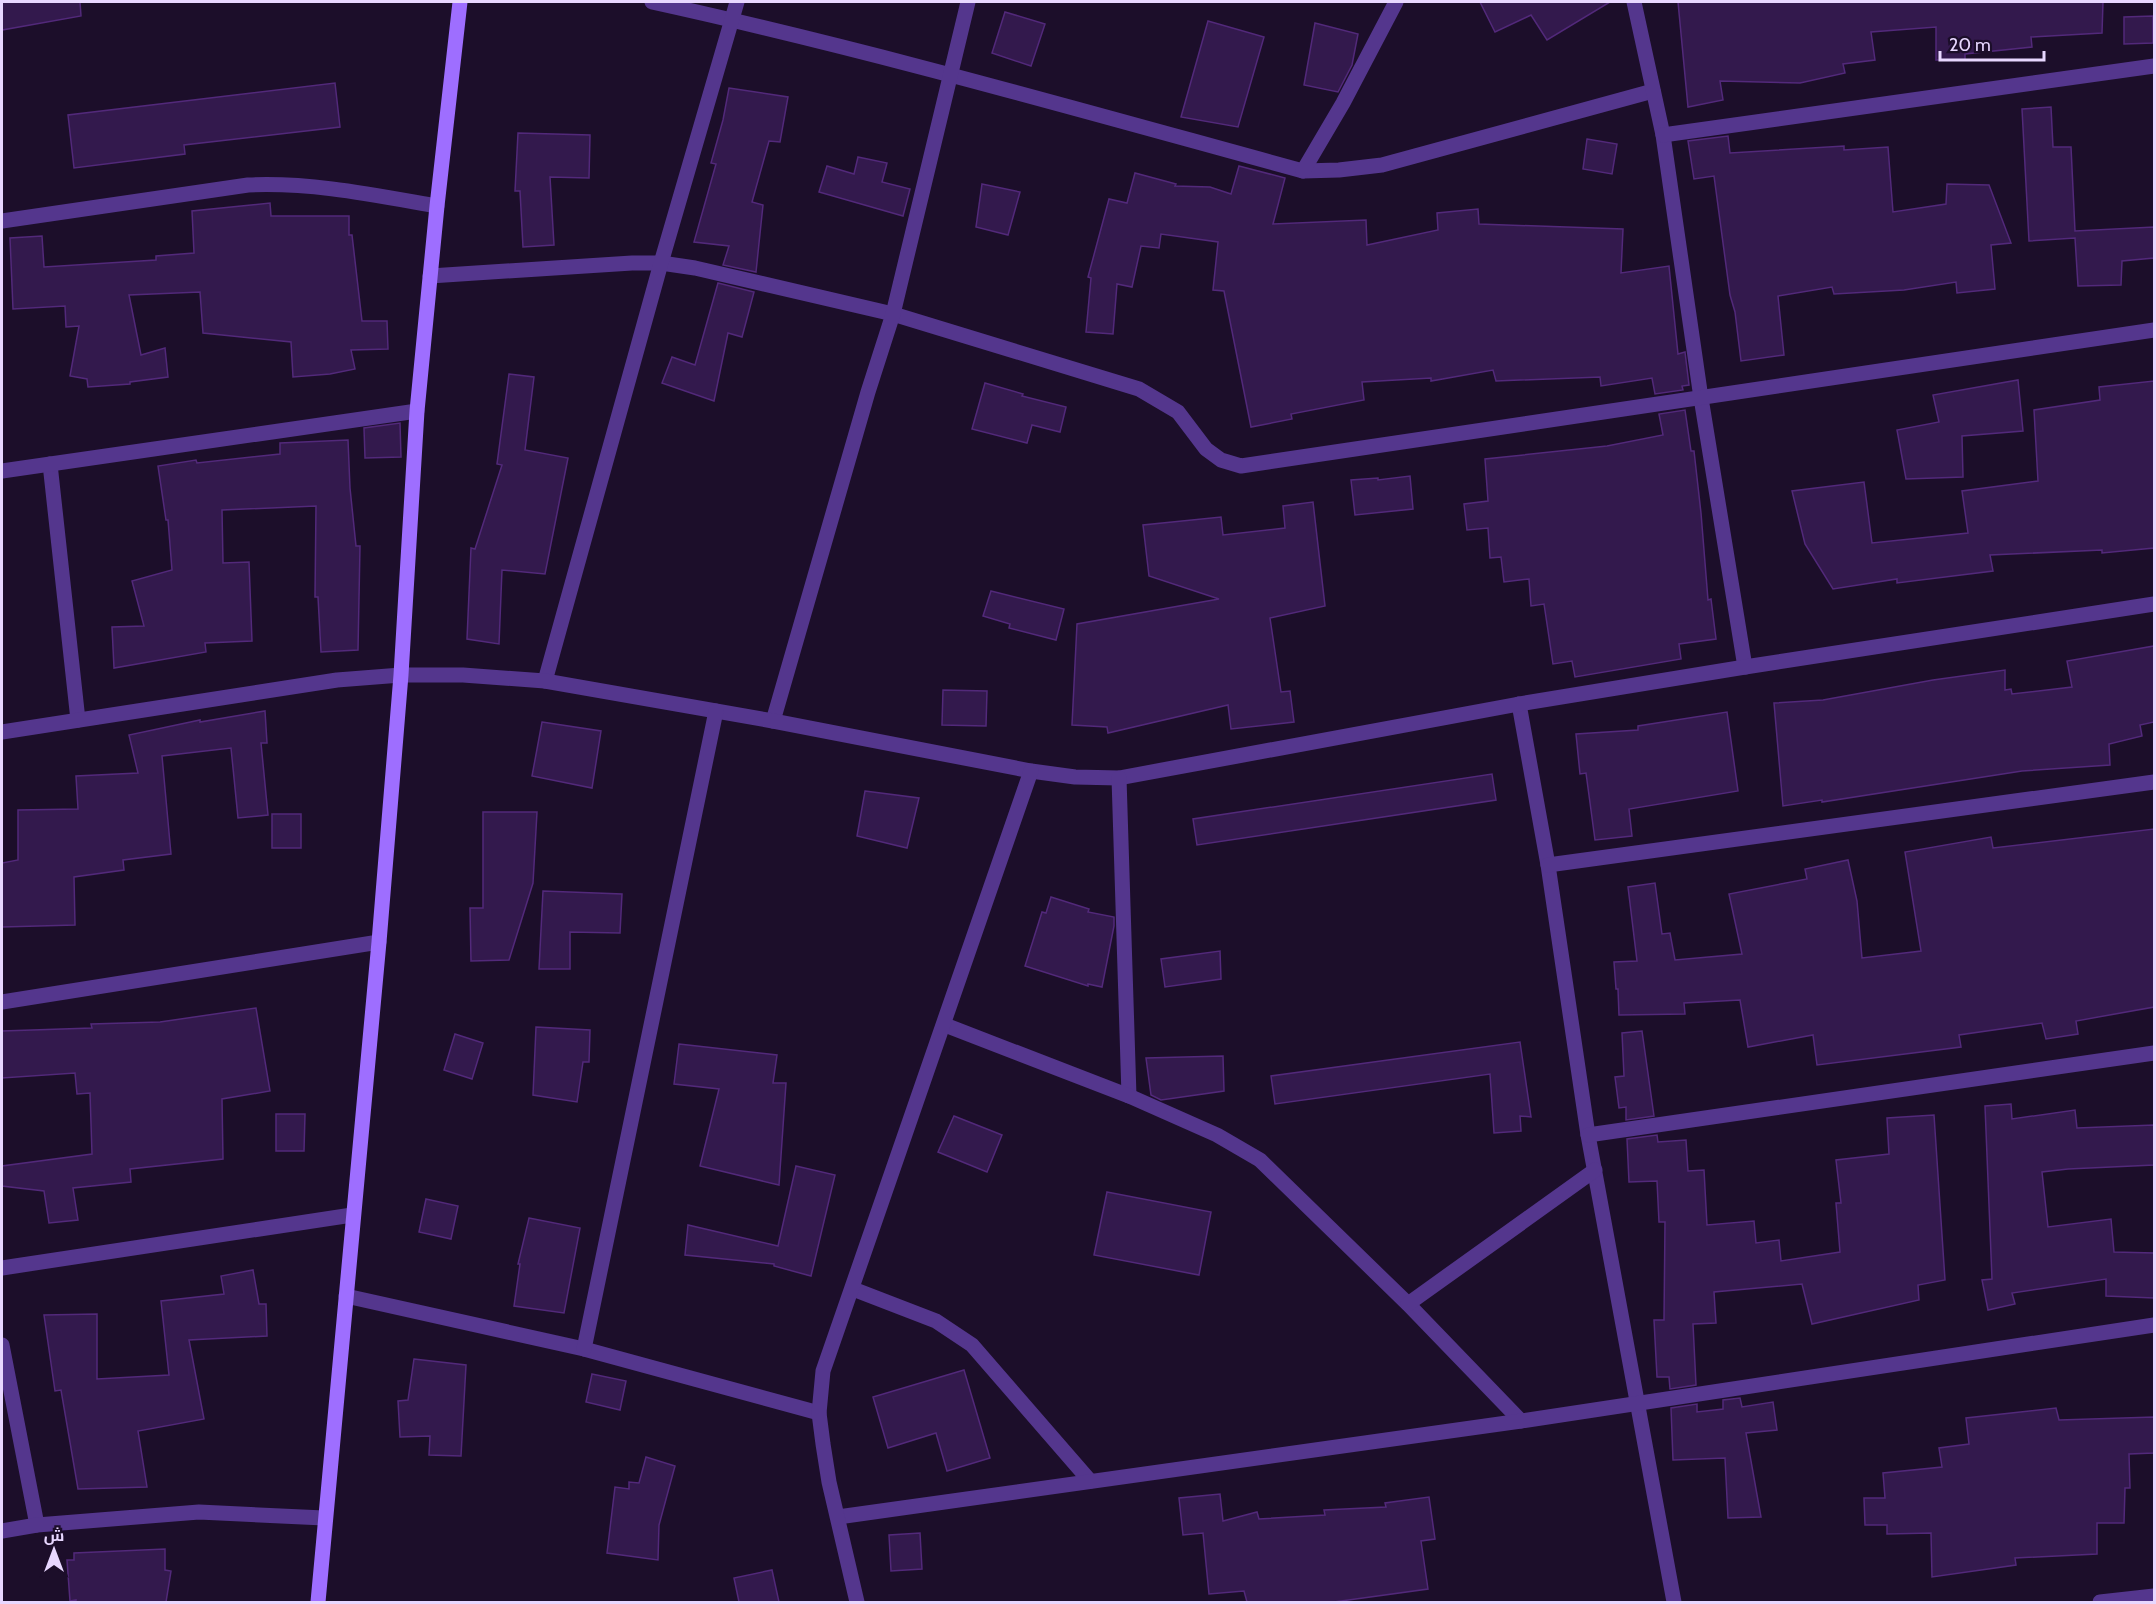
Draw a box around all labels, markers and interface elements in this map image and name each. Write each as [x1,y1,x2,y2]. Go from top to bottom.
scale bar [1940,24,2044,62]
text: 20 m [1949,34,1991,56]
north arrow [24,1520,84,1580]
text: ش [44,1526,64,1545]

